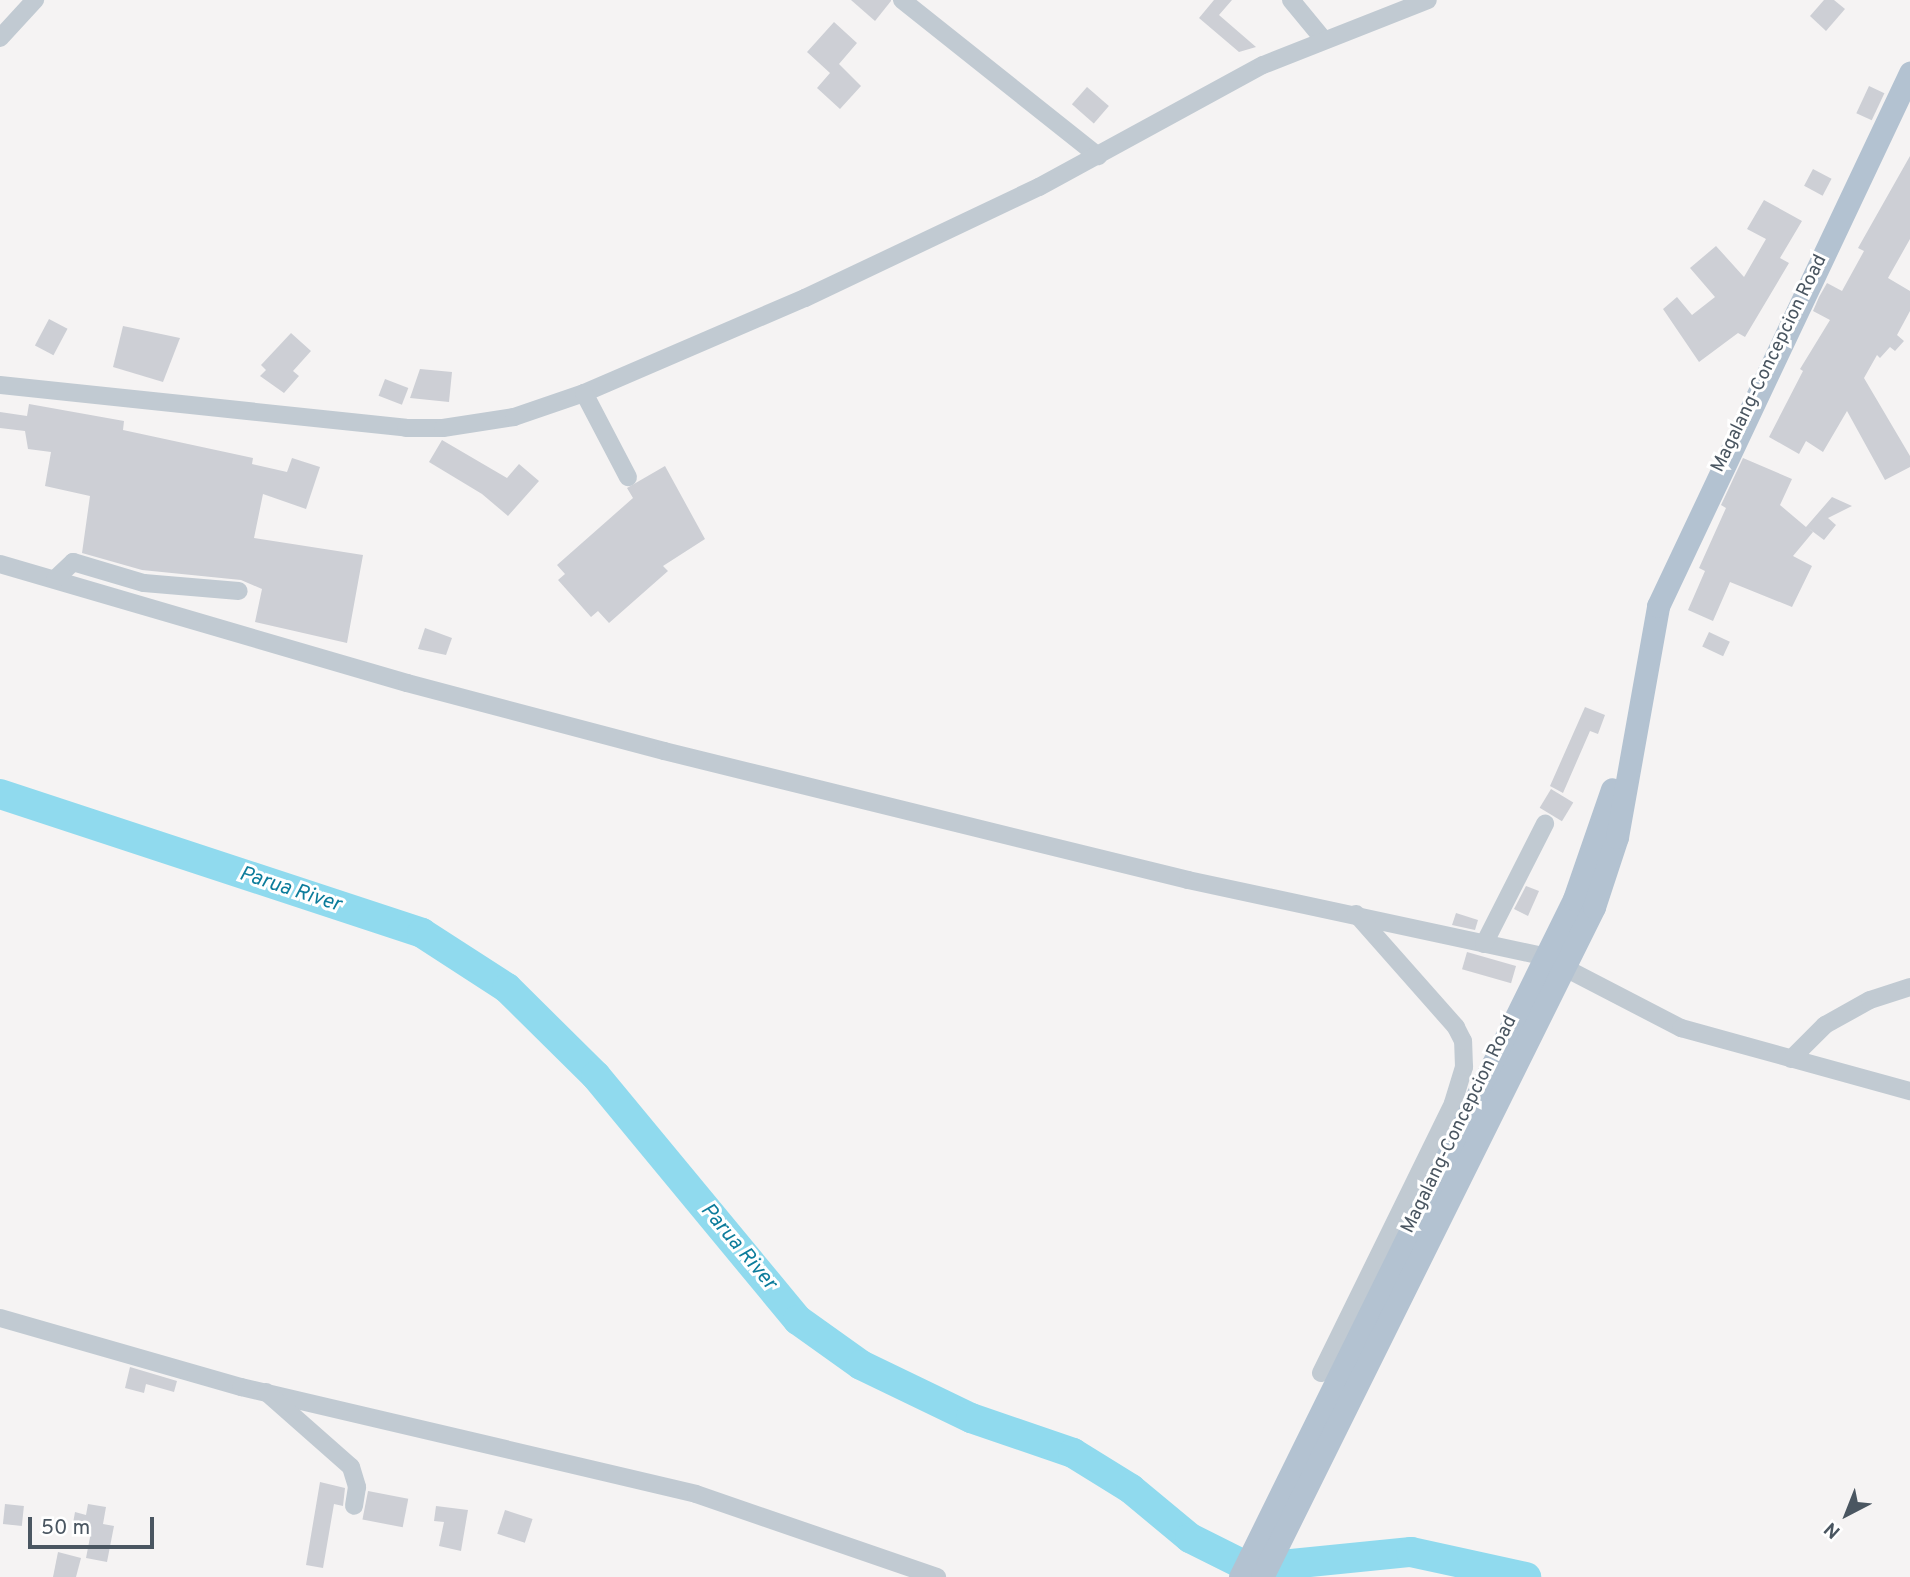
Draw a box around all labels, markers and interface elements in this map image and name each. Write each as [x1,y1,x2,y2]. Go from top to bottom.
street label: Magalang-Concepcion Road [1707,251,1833,477]
water label: Parua River [236,862,344,918]
street label: Magalang-Concepcion Road [1397,1012,1523,1238]
water label: Parua River [694,1198,782,1296]
north arrow [1812,1479,1882,1549]
scale bar [32,1504,158,1548]
text: 50 m [41,1515,90,1542]
text: N [1820,1516,1846,1543]

